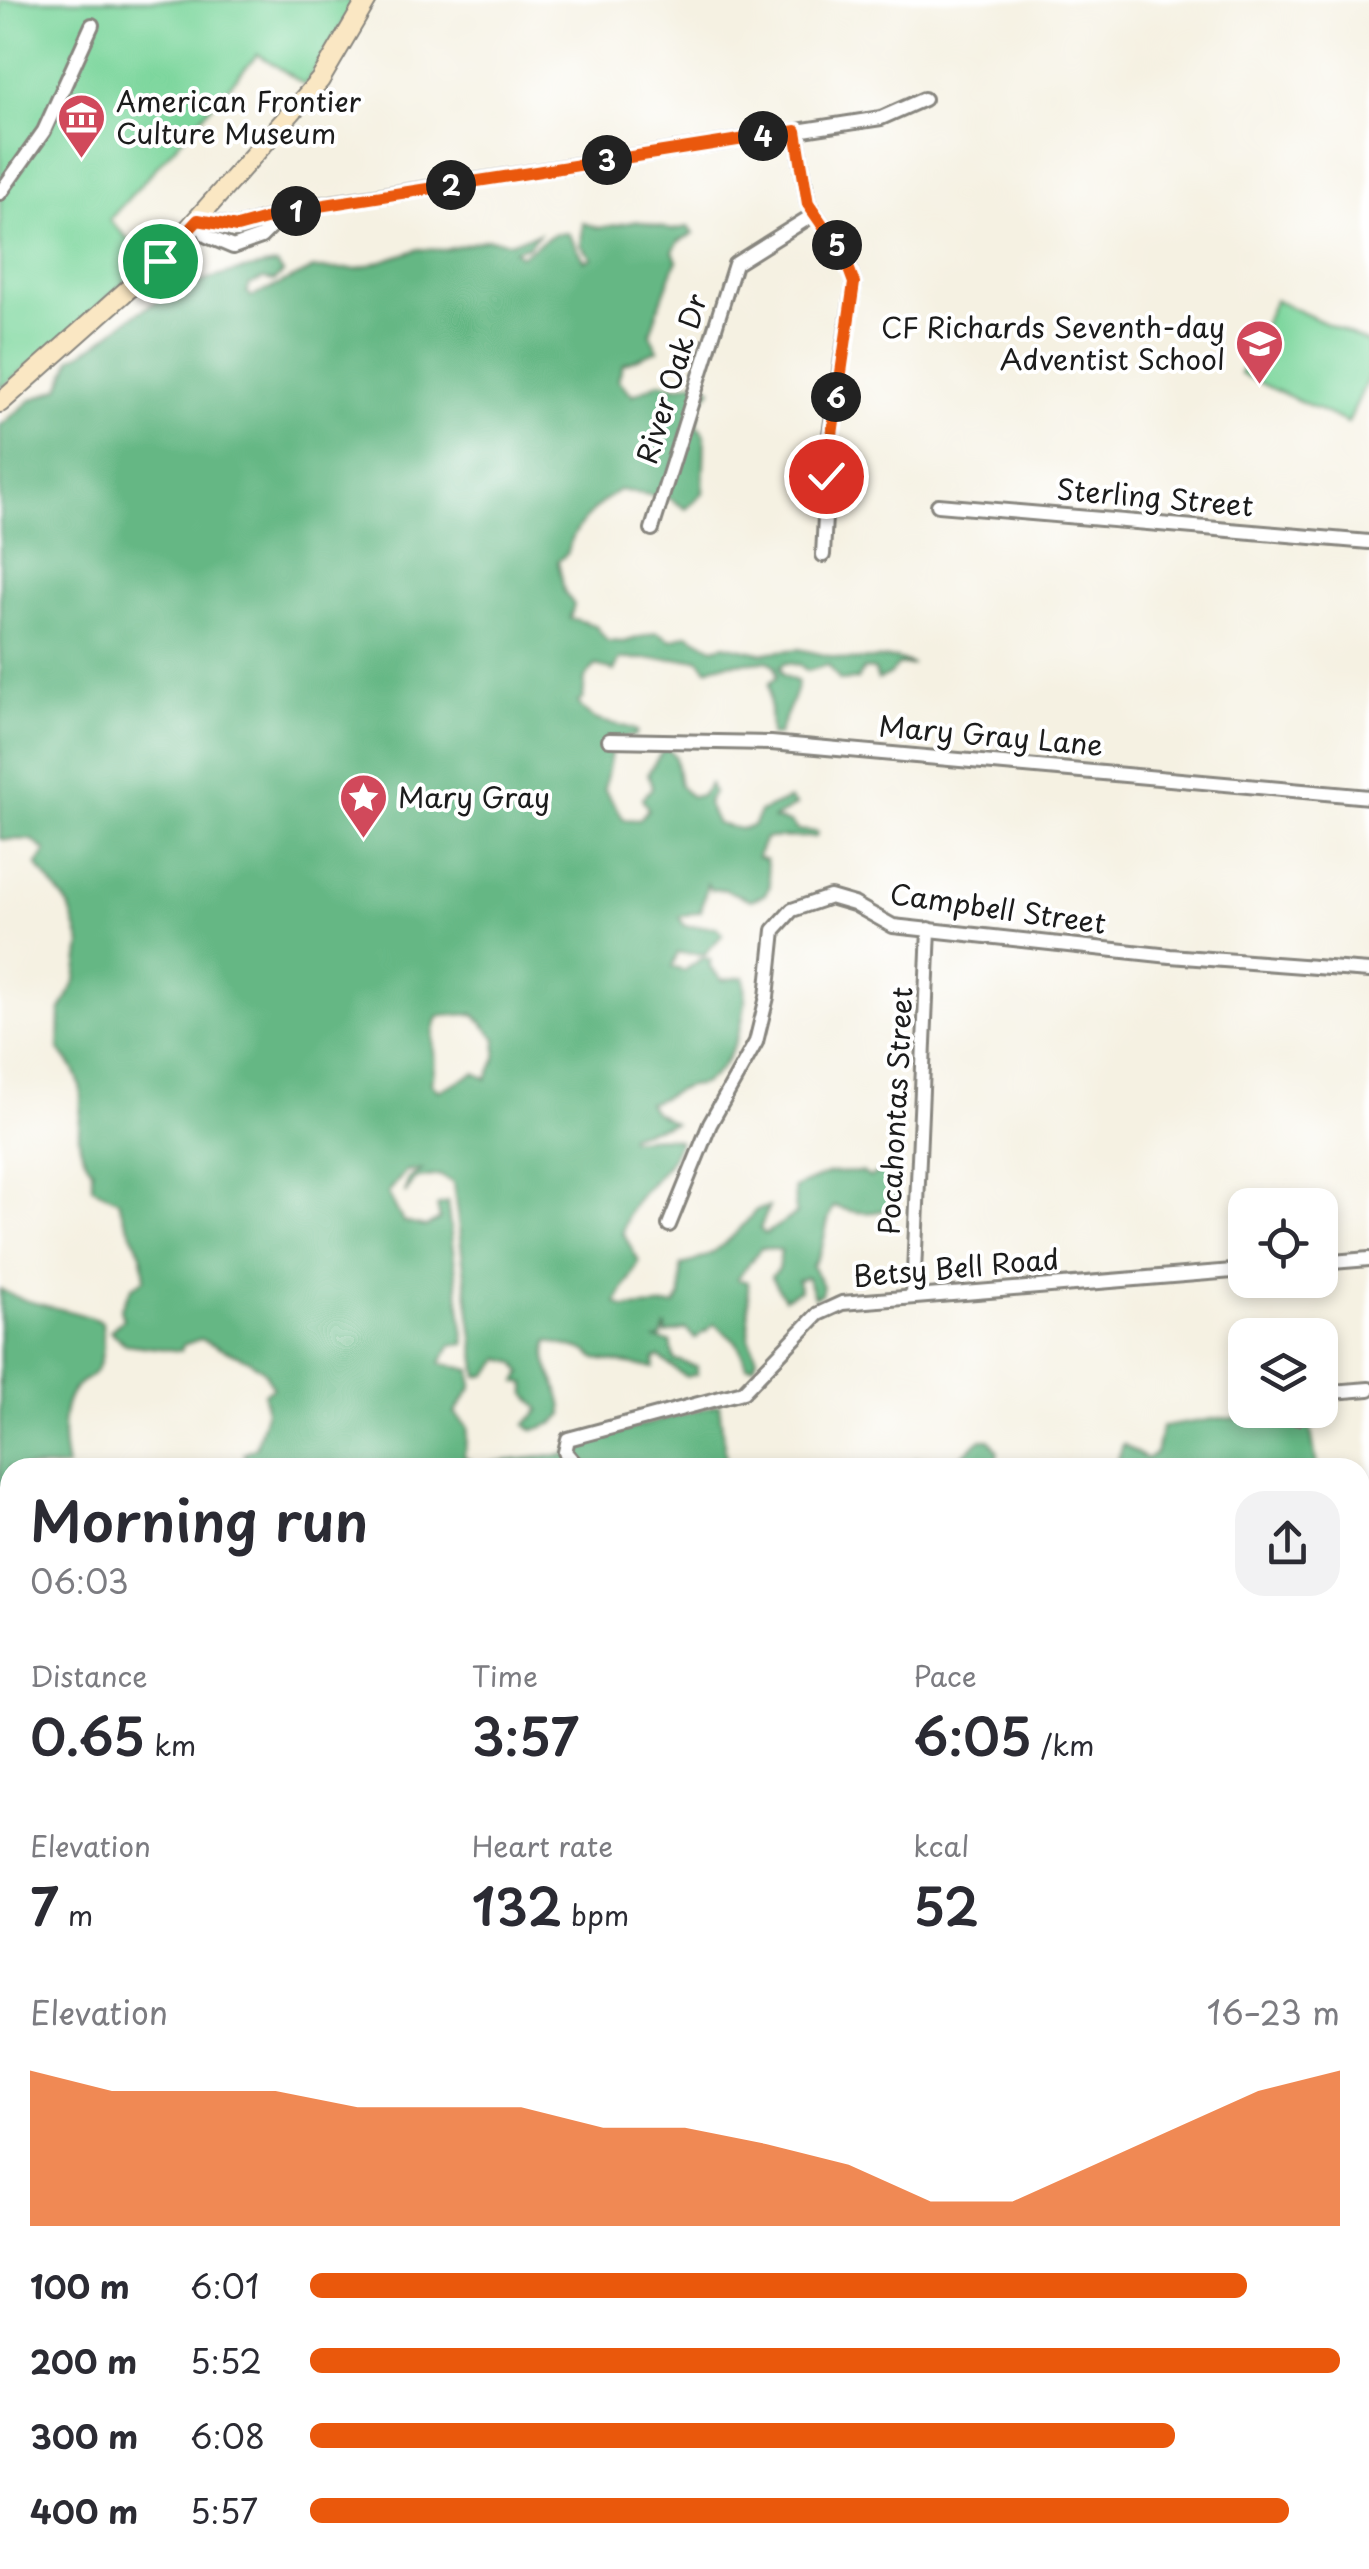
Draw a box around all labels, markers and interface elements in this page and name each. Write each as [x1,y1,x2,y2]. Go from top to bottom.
place label: American Frontier Culture Museum [116,79,361,154]
museum icon: American Frontier Culture Museum [55,92,107,160]
pin: 4 [738,111,788,161]
text: 4 [753,114,773,157]
pin: 3 [582,135,632,185]
text: 3 [598,138,616,181]
pin: 2 [426,160,476,210]
text: 2 [441,163,461,206]
pin: 1 [271,186,321,236]
text: 1 [289,189,303,232]
pin [118,219,203,304]
pin: 5 [812,220,862,270]
text: 5 [828,223,846,266]
icon: arrive [133,234,188,289]
street label: River Oak Dr [624,288,717,469]
place label: CF Richards Seventh-day Adventist School [881,305,1225,380]
school or university icon: CF Richards Seventh-day Adventist School [1234,318,1286,386]
pin: 6 [811,372,861,422]
text: 6 [826,375,846,418]
pin [784,434,869,519]
icon: check [799,449,854,504]
street label: Sterling Street [1055,466,1255,527]
street label: Mary Gray Lane [877,703,1105,766]
place icon: Mary Gray [337,772,389,840]
place label: Mary Gray [398,775,550,818]
street label: Campbell Street [887,871,1109,944]
street label: Pocahontas Street [867,986,922,1236]
map controls [1228,1188,1338,1428]
button: locate [1228,1188,1338,1298]
street label: Betsy Bell Road [851,1236,1061,1297]
button: layers [1228,1318,1338,1428]
text: Morning run [30,1478,368,1561]
button: share [1235,1491,1340,1596]
text: 06:03 [30,1557,129,1605]
text: Distance [30,1654,148,1697]
text: Time [472,1654,538,1697]
text: Pace [913,1654,977,1697]
text: 0.65 [30,1697,145,1773]
text: 3:57 [472,1697,579,1773]
text: 6:05 [913,1697,1032,1773]
text: km [145,1723,196,1766]
text: /km [1032,1723,1094,1766]
text: Elevation [30,1824,151,1867]
text: Heart rate [472,1824,613,1867]
text: kcal [913,1824,969,1867]
text: 7 [30,1867,59,1943]
text: 132 [472,1867,562,1943]
text: 52 [913,1867,979,1943]
text: m [59,1893,93,1936]
text: bpm [562,1893,629,1936]
text: Elevation [30,1988,168,2036]
text: 16–23 m [1207,1988,1340,2036]
text: 100 m [30,2262,130,2310]
text: 6:01 [190,2262,259,2310]
text: 200 m [30,2337,137,2385]
text: 5:52 [190,2337,262,2385]
text: 300 m [30,2412,138,2460]
text: 6:08 [190,2412,265,2460]
text: 400 m [30,2487,138,2535]
text: 5:57 [190,2487,258,2535]

